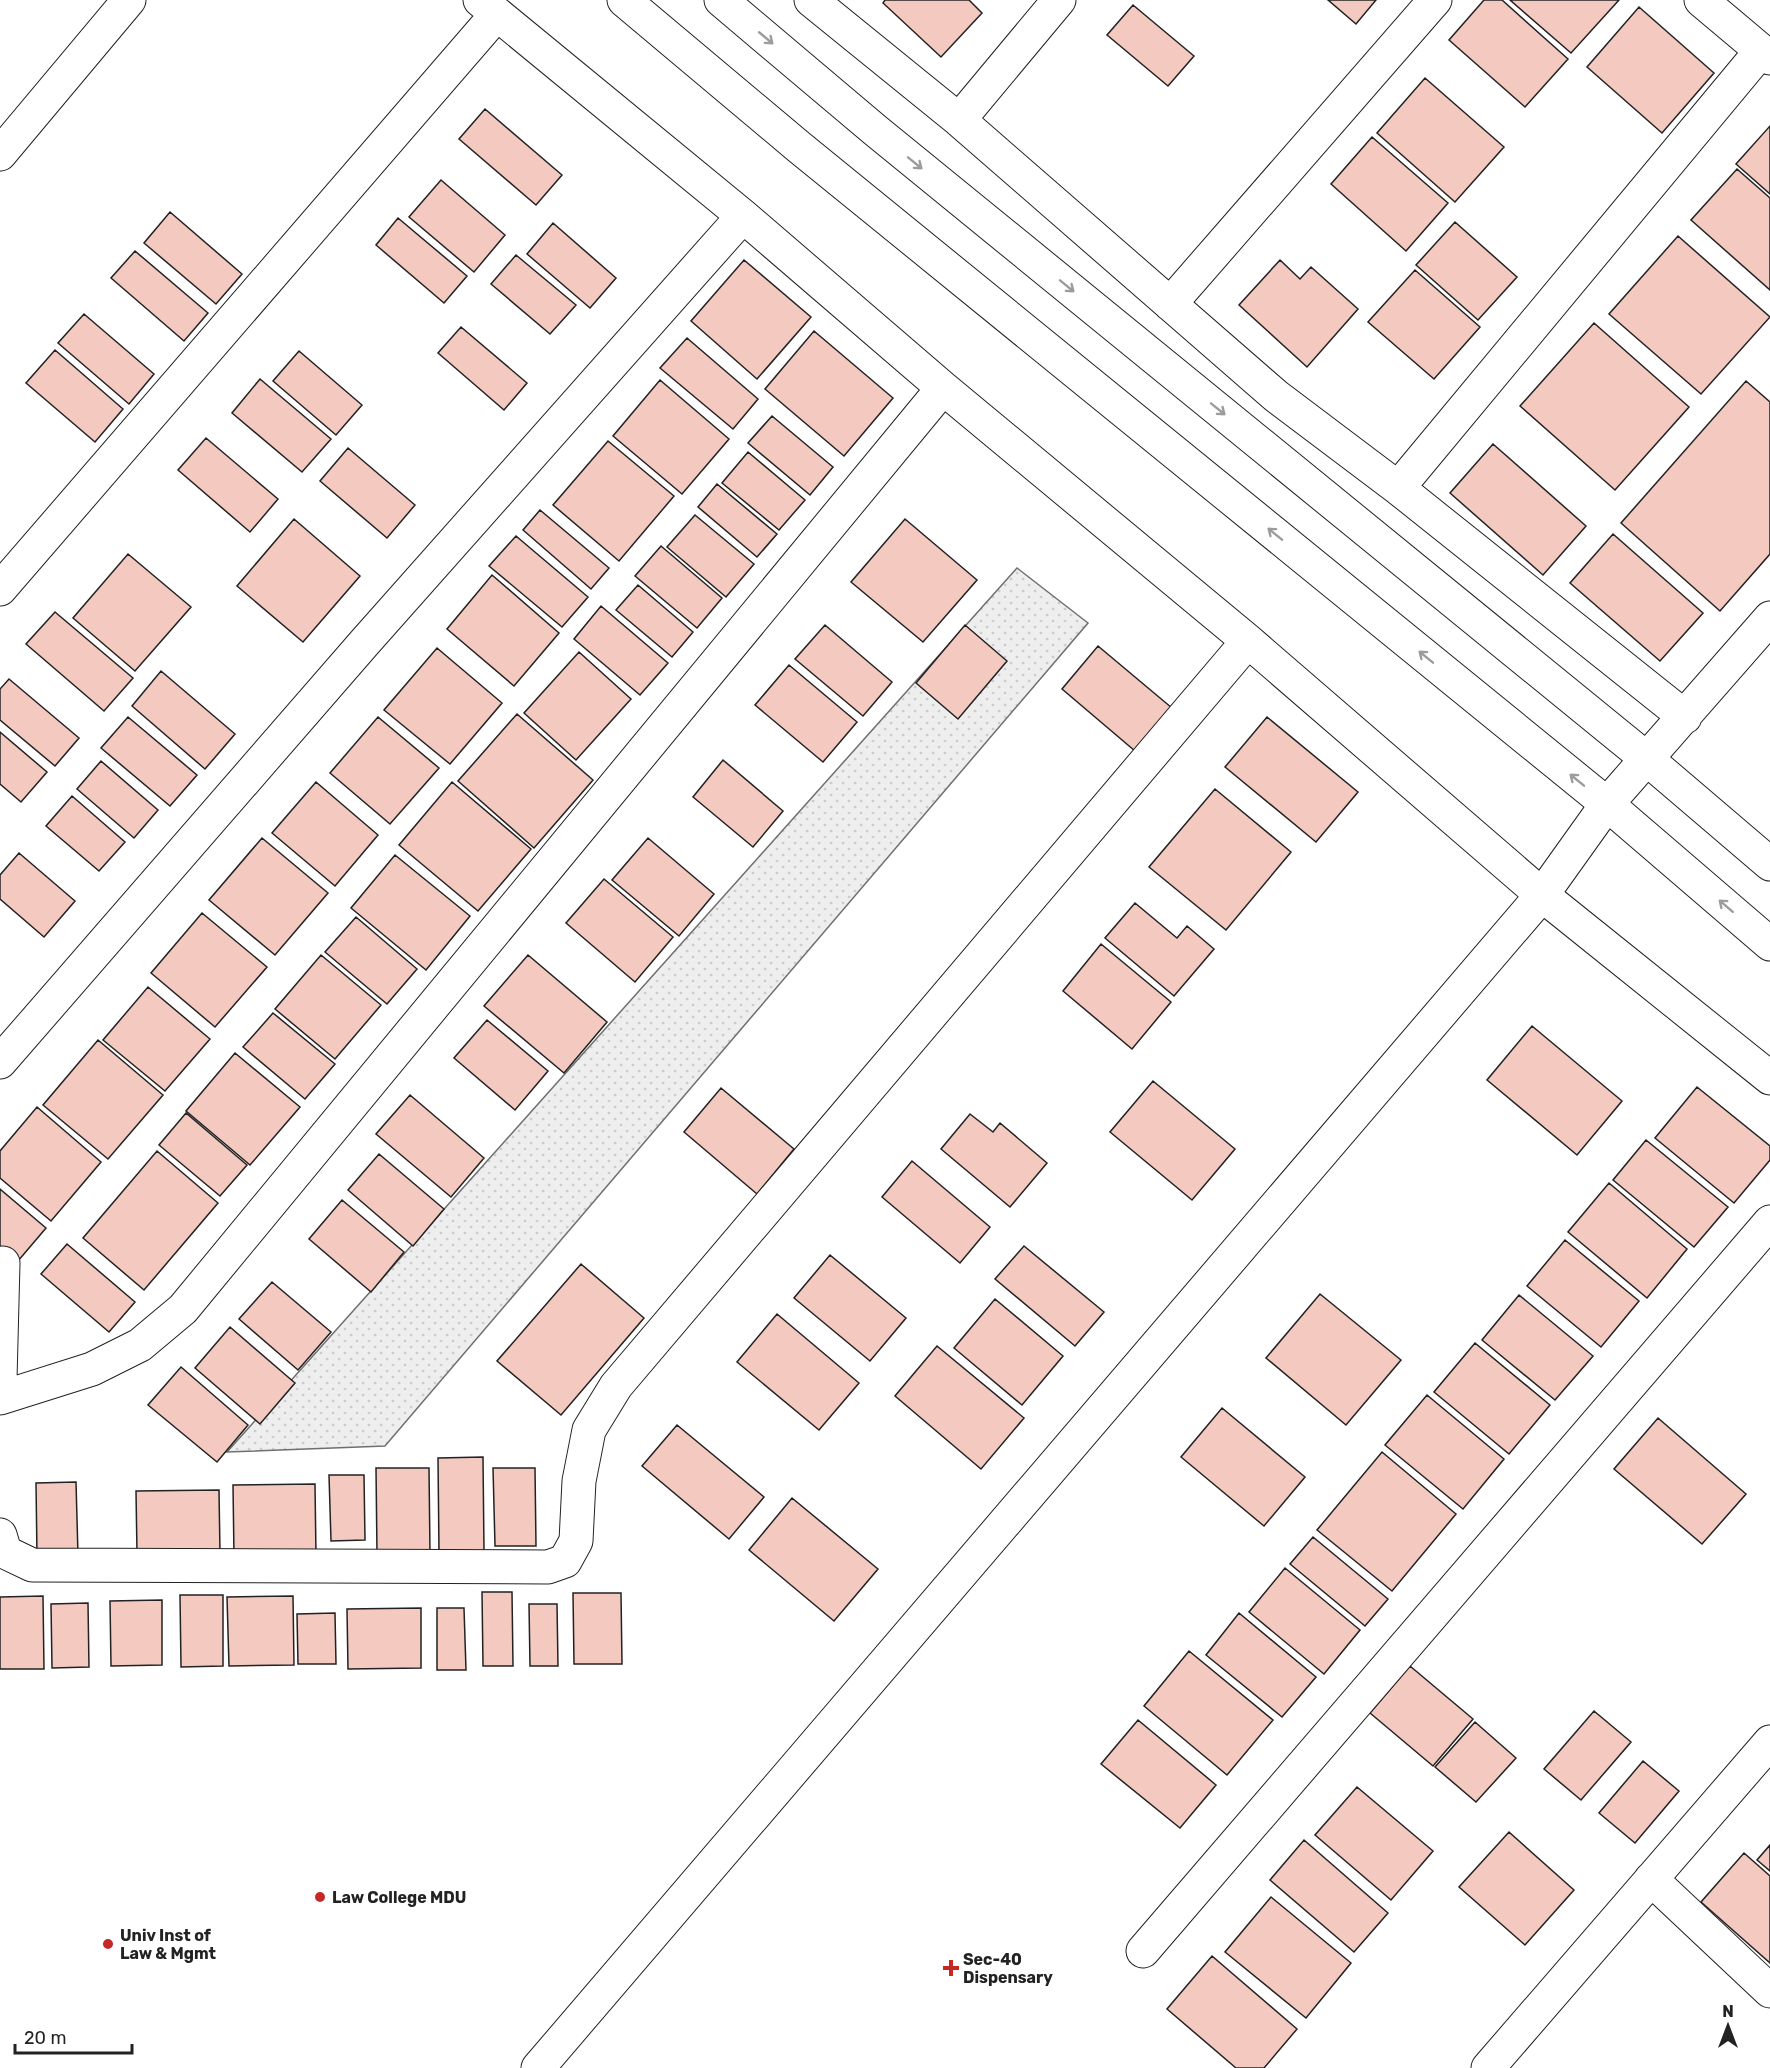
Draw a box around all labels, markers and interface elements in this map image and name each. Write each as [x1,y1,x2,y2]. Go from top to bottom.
one-way arrow [758,31,774,44]
one-way arrow [907,156,923,169]
one-way arrow [1058,279,1074,292]
one-way arrow [1210,402,1226,415]
one-way arrow [1267,527,1283,540]
one-way arrow [1418,650,1434,663]
one-way arrow [1569,773,1585,786]
one-way arrow [1719,899,1734,913]
place label: Law College MDU [332,1888,466,1907]
marker: Law College MDU [313,1890,327,1904]
place label: Univ Inst of Law & Mgmt [120,1926,217,1963]
marker: Univ Inst of Law & Mgmt [101,1937,115,1951]
place label: Sec-40 Dispensary [963,1950,1053,1987]
marker: Sec-40 Dispensary [944,1961,958,1975]
north arrow [1698,1996,1758,2056]
text: N [1722,2002,1734,2021]
scale bar [15,2017,132,2055]
text: 20 m [24,2027,66,2049]

